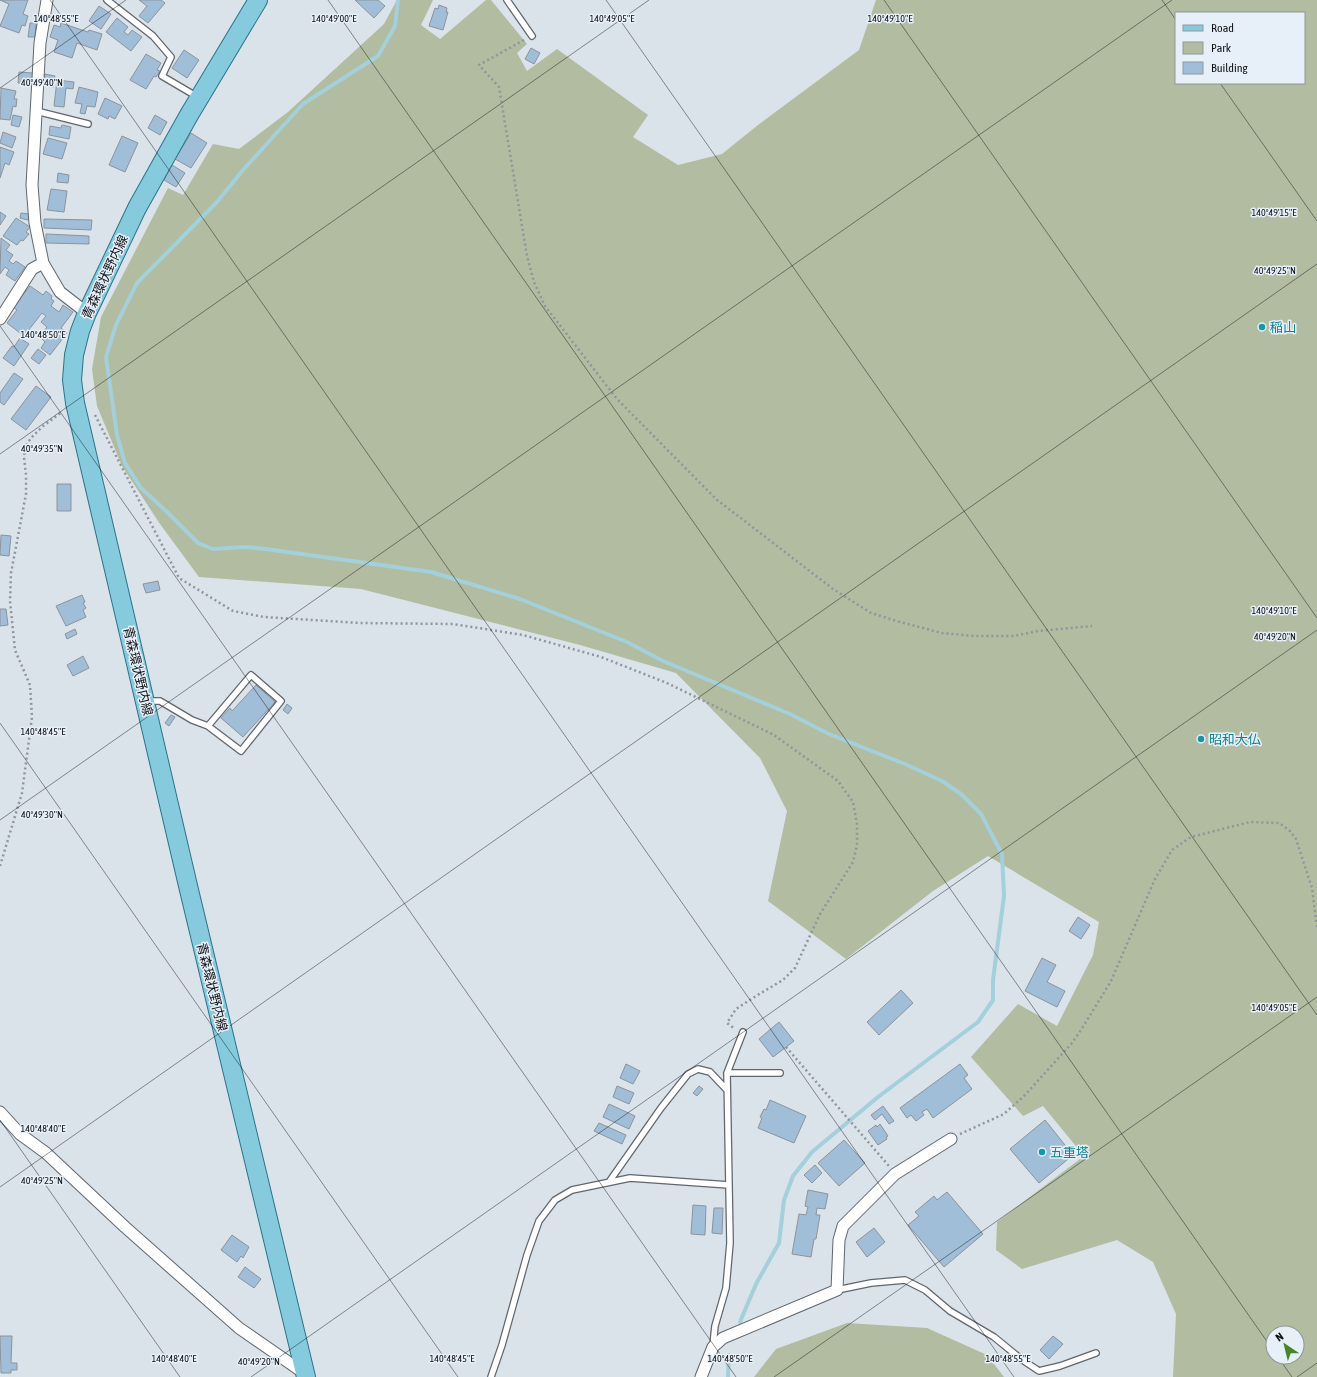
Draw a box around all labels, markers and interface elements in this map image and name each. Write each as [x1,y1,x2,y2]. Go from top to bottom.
legend [1175,12,1305,84]
text: 140°48'55"E [34,13,79,24]
text: 140°49'00"E [312,13,357,24]
text: 140°49'05"E [590,13,635,24]
text: 140°49'10"E [868,13,913,24]
text: Road [1211,21,1234,35]
text: Park [1211,41,1232,55]
text: Building [1211,61,1249,75]
text: 40°49'40"N [21,77,63,88]
text: 140°49'15"E [1252,207,1297,218]
street label: 青森環状野内線 [79,233,131,321]
text: 40°49'25"N [1254,265,1296,276]
place label: 稲山 [1270,320,1296,335]
marker: 稲山 [1257,322,1267,332]
text: 140°48'50"E [21,329,66,340]
text: 40°49'35"N [21,443,63,454]
text: 140°49'10"E [1252,605,1297,616]
street label: 青森環状野内線 [120,625,156,717]
text: 40°49'20"N [1254,631,1296,642]
text: 140°48'45"E [21,726,66,737]
place label: 昭和大仏 [1209,732,1261,747]
marker: 昭和大仏 [1196,734,1206,744]
text: 40°49'30"N [21,809,63,820]
street label: 青森環状野内線 [194,941,230,1033]
text: 140°49'05"E [1252,1002,1297,1013]
text: 140°48'40"E [21,1123,66,1134]
place label: 五重塔 [1050,1145,1089,1160]
marker: 五重塔 [1037,1147,1047,1157]
text: 40°49'25"N [21,1175,63,1186]
north arrow [1265,1325,1305,1365]
text: N [1273,1330,1285,1344]
text: 140°48'40"E [152,1353,197,1364]
text: 140°48'45"E [430,1353,475,1364]
text: 140°48'50"E [708,1353,753,1364]
text: 140°48'55"E [986,1353,1031,1364]
text: 40°49'20"N [238,1356,280,1367]

